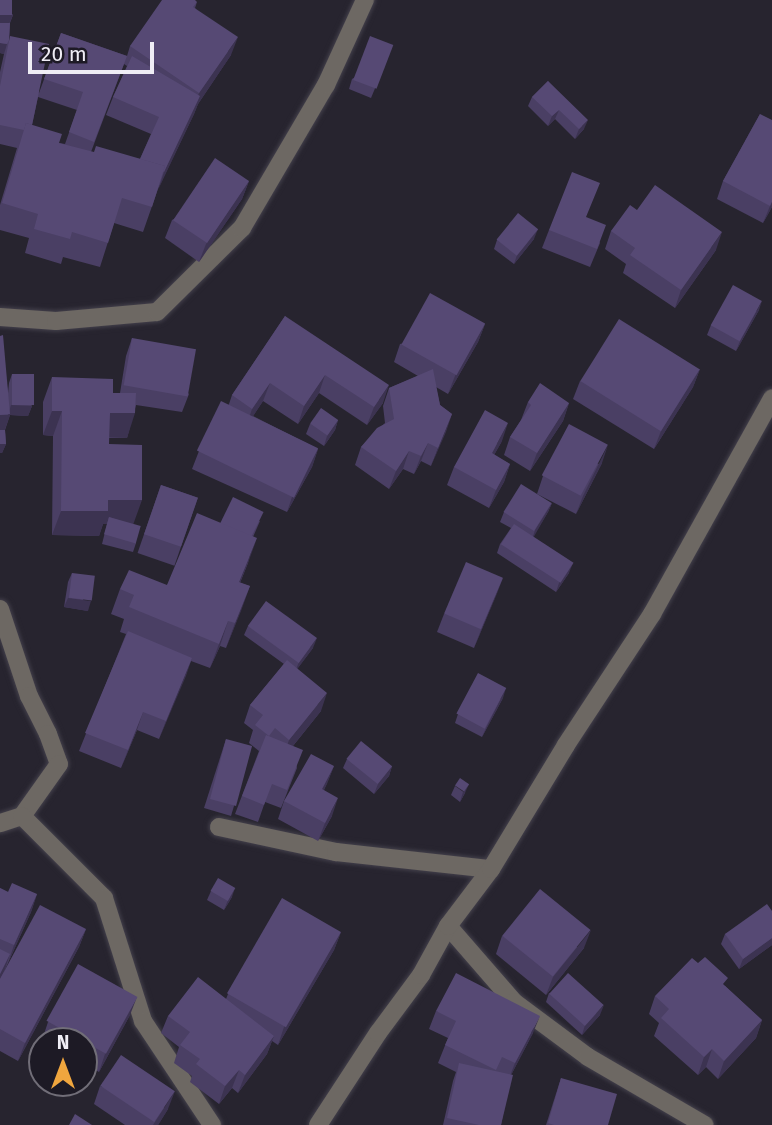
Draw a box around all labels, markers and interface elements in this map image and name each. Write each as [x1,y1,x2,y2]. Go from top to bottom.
scale bar [32,28,158,72]
text: 20 m [41,41,87,67]
north arrow [28,1027,98,1097]
text: N [57,1031,69,1054]

